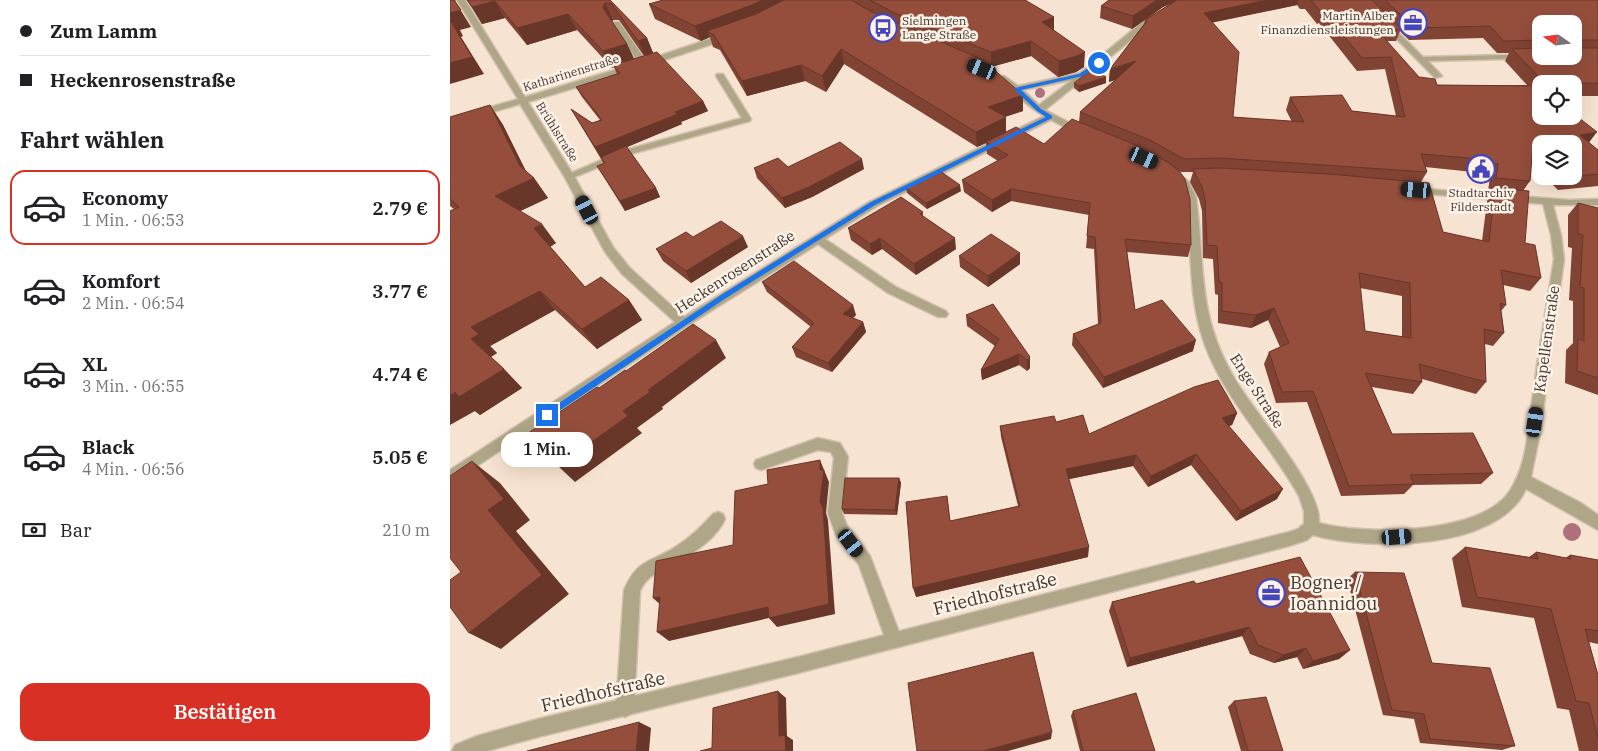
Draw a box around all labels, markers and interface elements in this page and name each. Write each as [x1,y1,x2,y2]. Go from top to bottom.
place label: Martin Alber Finanzdienstleistungen [1260,8,1395,37]
office icon: Martin Alber Finanzdienstleistungen [1398,8,1428,38]
bus stop icon: Sielmingen Lange Straße [868,13,898,43]
place label: Sielmingen Lange Straße [902,13,976,42]
north arrow [1532,15,1582,65]
map controls [1532,15,1582,185]
text: Zum Lamm [50,19,157,43]
street label: Katharinenstraße [521,51,621,94]
route start [1088,52,1110,74]
car [965,56,998,82]
text: Heckenrosenstraße [50,68,236,92]
button: locate [1532,75,1582,125]
street label: Brühlstraße [533,99,582,165]
text: Fahrt wählen [20,125,164,154]
button: layers [1532,135,1582,185]
car [1127,145,1160,171]
public building icon: Stadtarchiv Filderstadt [1466,154,1496,184]
car [1400,181,1431,199]
icon: car [22,185,67,230]
place label: Stadtarchiv Filderstadt [1448,185,1514,214]
text: Economy [82,186,168,210]
car [573,193,600,227]
text: 2.79 € [372,196,428,220]
text: 1 Min. · 06:53 [82,210,185,230]
street label: Heckenrosenstraße [671,226,798,317]
icon: car [22,268,67,313]
text: Komfort [82,269,160,293]
text: 3.77 € [372,279,428,303]
street label: Kapellenstraße [1530,284,1563,394]
text: 2 Min. · 06:54 [82,293,185,313]
street label: Enge Straße [1226,350,1289,432]
icon: car [22,351,67,396]
text: XL [82,352,108,376]
text: 4.74 € [372,362,428,386]
text: 3 Min. · 06:55 [82,376,185,396]
route end [536,404,558,426]
car [1525,406,1544,438]
callout: 1 Min. [501,432,593,468]
icon: car [22,434,67,479]
text: Black [82,435,134,459]
text: 1 Min. [523,439,571,459]
text: 5.05 € [372,445,428,469]
text: 4 Min. · 06:56 [82,459,185,479]
icon: cash [20,516,48,544]
text: Bar [60,518,92,542]
text: 210 m [382,520,430,540]
car [835,527,866,559]
car [1381,528,1412,546]
street label: Friedhofstraße [931,567,1059,620]
place label: Bogner / Ioannidou [1290,571,1377,615]
office icon: Bogner / Ioannidou [1256,578,1286,608]
street label: Friedhofstraße [539,666,667,717]
button: Bestätigen [20,683,430,741]

